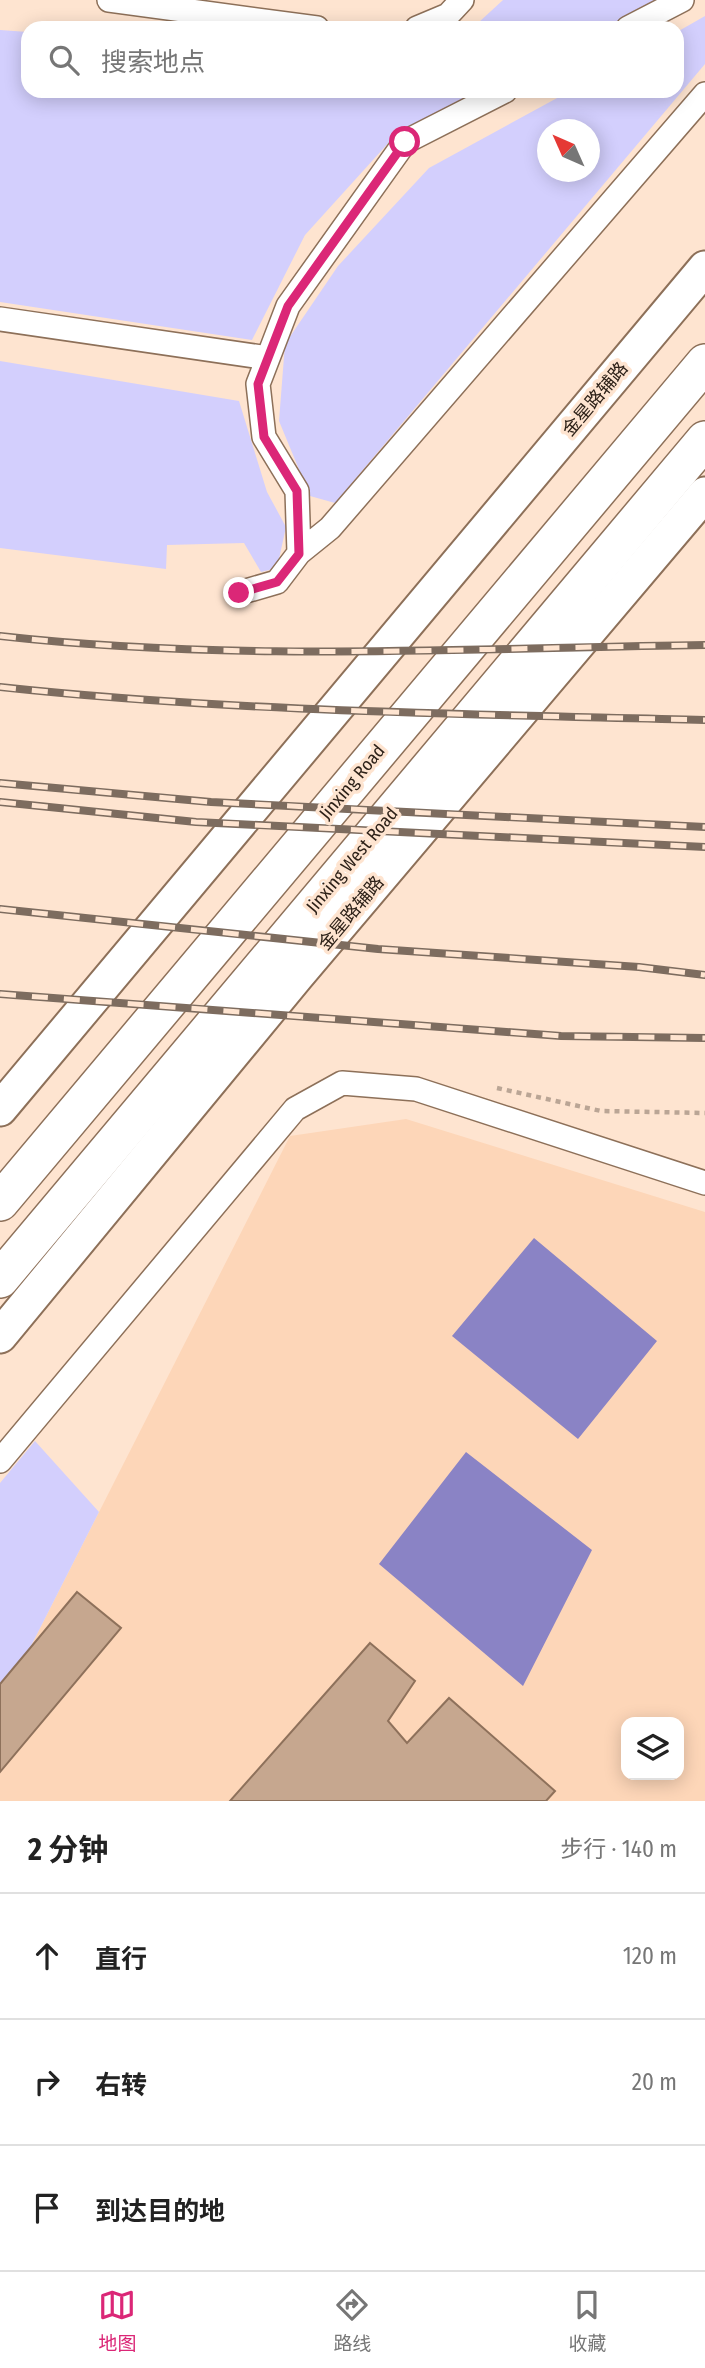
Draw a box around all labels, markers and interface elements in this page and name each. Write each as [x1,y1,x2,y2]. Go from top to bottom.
search box [21,21,684,98]
icon: search [45,41,83,79]
text: 搜索地点 [101,47,205,78]
north arrow [537,119,600,182]
route start [389,126,420,157]
street label: 金星路辅路 [558,357,632,441]
route end [223,577,254,608]
street label: Jinxing Road [314,740,390,824]
street label: Jinxing West Road [302,803,402,917]
street label: 金星路辅路 [314,871,388,955]
map controls [621,1717,684,1780]
button: layers [621,1717,684,1780]
text: 2 分钟 [28,1832,108,1868]
text: 步行 · 140 m [560,1835,677,1863]
icon: ahead [28,1937,66,1975]
text: 120 m [623,1942,677,1970]
text: 直行 [95,1944,147,1975]
icon: right [28,2063,66,2101]
text: 20 m [632,2068,677,2096]
text: 右转 [95,2070,147,2101]
icon: arrive [28,2189,66,2227]
text: 到达目的地 [95,2196,225,2227]
tab: 地图 [98,2286,137,2355]
tab: 路线 [333,2286,372,2355]
tab: 收藏 [568,2286,607,2355]

